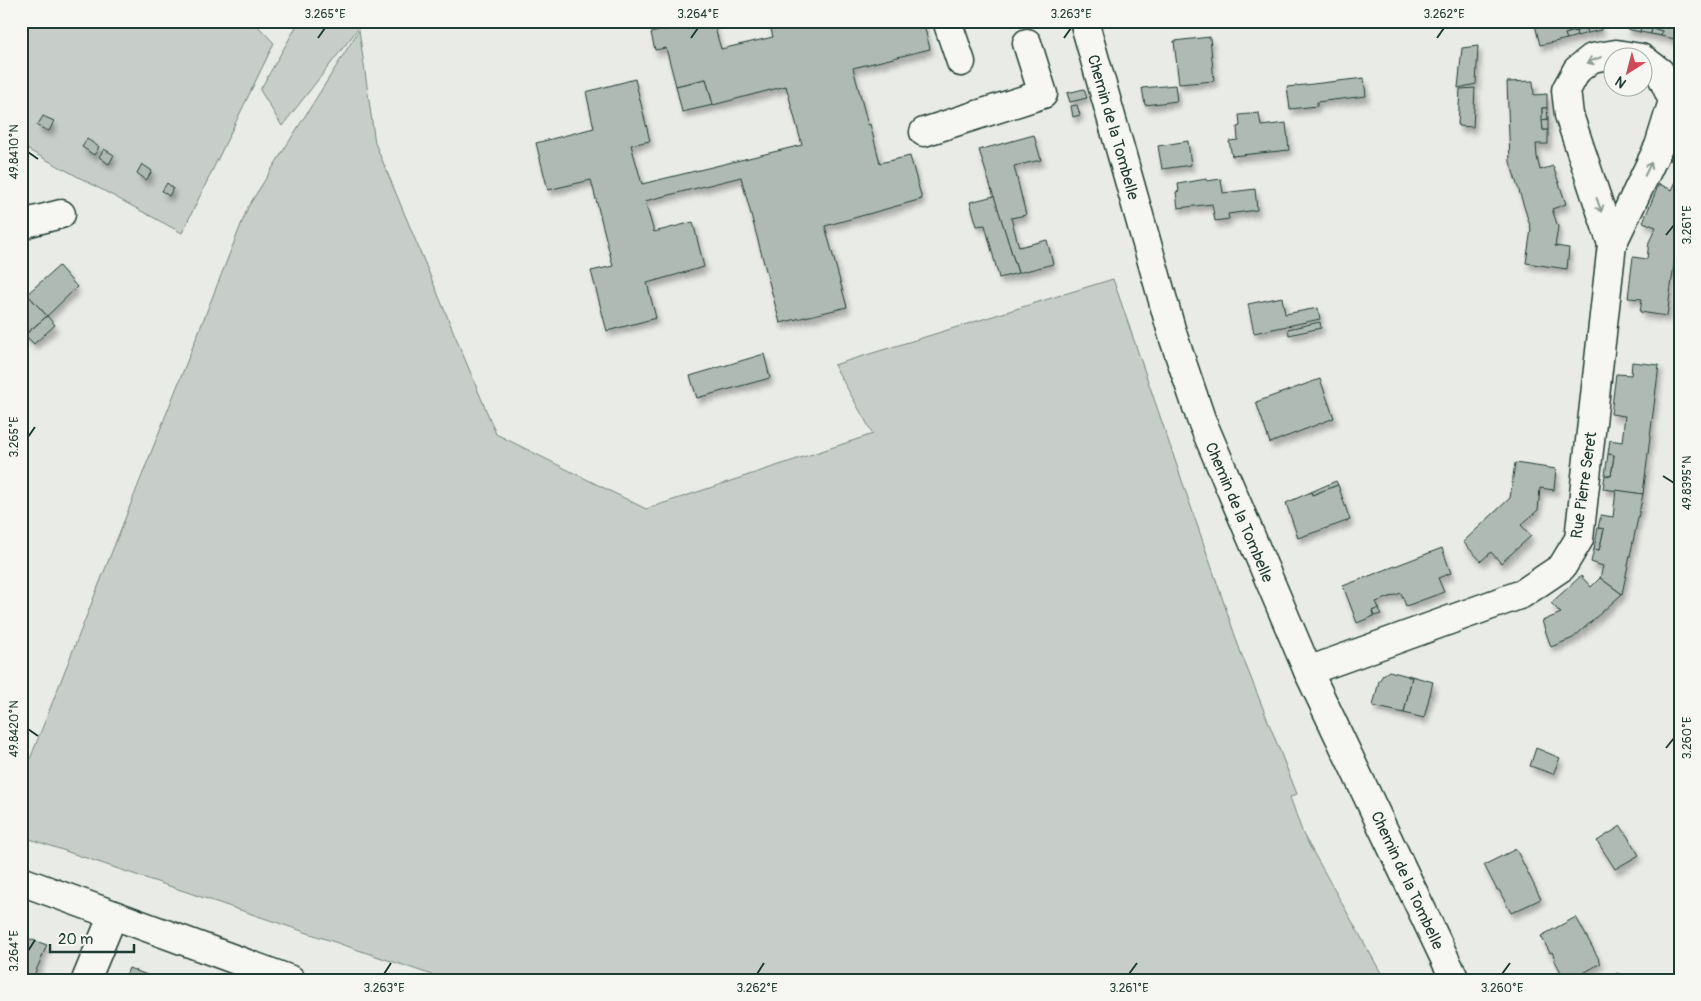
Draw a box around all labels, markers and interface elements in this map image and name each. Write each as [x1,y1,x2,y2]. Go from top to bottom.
text: 3.265°E [304,7,346,22]
text: 3.264°E [677,7,719,22]
text: 3.263°E [1050,7,1092,22]
text: 3.262°E [1423,7,1465,22]
north arrow [1604,48,1654,98]
street label: Chemin de la Tombelle [1083,52,1143,202]
one-way arrow [1587,56,1602,65]
text: N [1612,72,1629,92]
text: 49.8410°N [7,124,22,180]
one-way arrow [1644,162,1654,177]
one-way arrow [1595,197,1604,212]
text: 3.261°E [1680,205,1695,245]
text: 3.265°E [7,416,22,458]
street label: Rue Pierre Seret [1567,430,1601,540]
street label: Chemin de la Tombelle [1201,439,1278,586]
text: 49.8395°N [1680,456,1695,510]
text: 49.8420°N [7,700,22,758]
text: 3.260°E [1680,717,1695,759]
street label: Chemin de la Tombelle [1366,808,1448,953]
scale bar [50,921,134,953]
text: 3.264°E [7,930,22,972]
text: 20 m [58,930,93,949]
text: 3.263°E [363,981,405,996]
text: 3.262°E [736,981,778,996]
text: 3.261°E [1109,981,1149,996]
text: 3.260°E [1481,981,1523,996]

